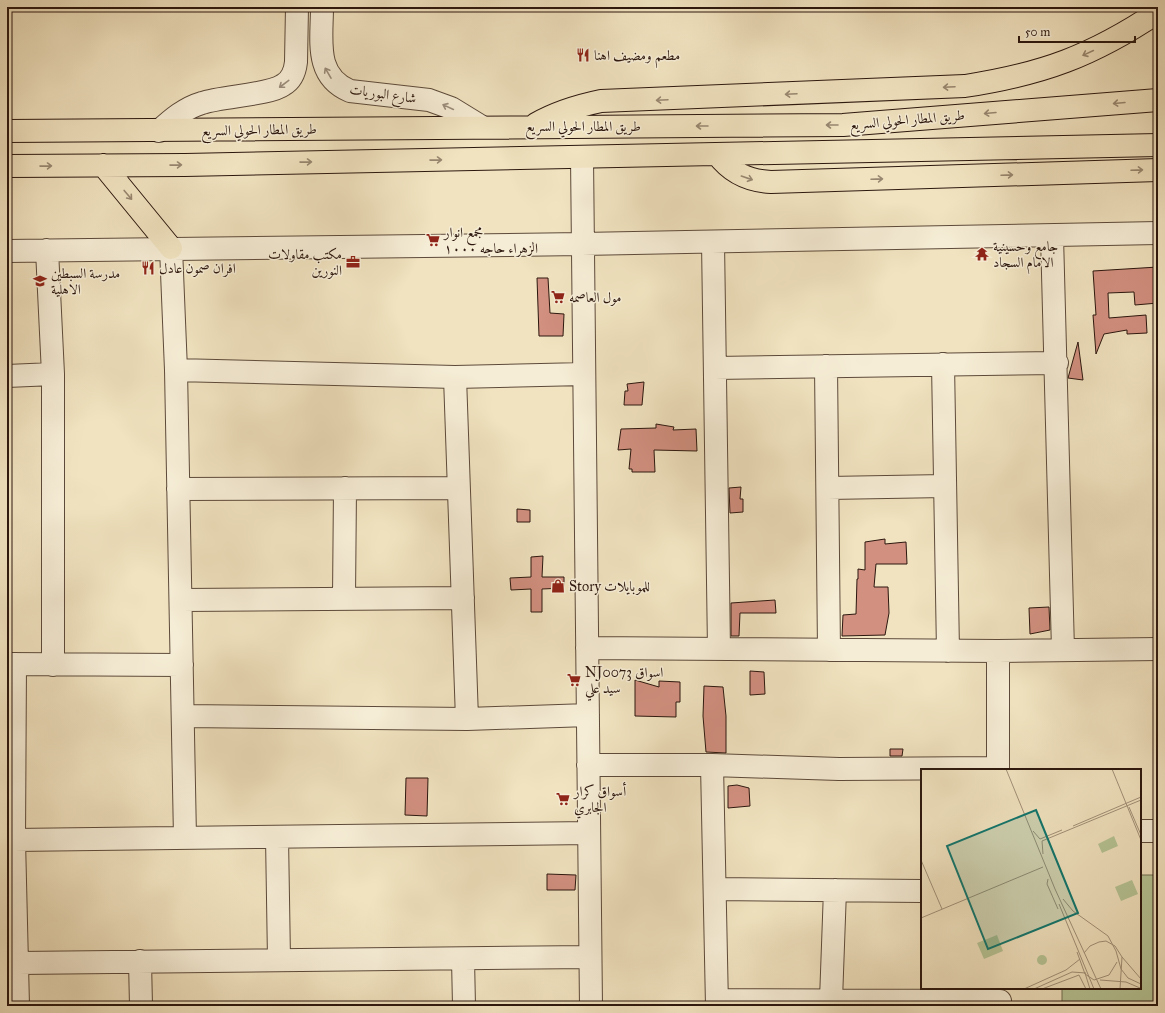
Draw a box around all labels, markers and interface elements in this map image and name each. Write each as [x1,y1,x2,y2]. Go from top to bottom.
scale bar [1019,18,1135,44]
text: 50 m [1025,25,1050,39]
restaurant icon: مطعم ومضيف اهنا [575,47,591,63]
place label: مطعم ومضيف اهنا [594,47,680,69]
one-way arrow [1083,50,1095,57]
one-way arrow [323,67,331,79]
one-way arrow [279,79,290,88]
street label: شارع البوريات [348,81,417,110]
one-way arrow [943,83,956,91]
one-way arrow [785,90,798,98]
one-way arrow [656,96,669,104]
one-way arrow [1113,99,1126,107]
one-way arrow [443,103,455,110]
street label: طريق المطار الحولي السريع [849,106,966,138]
one-way arrow [984,110,997,117]
street label: طريق المطار الحولي السريع [525,118,641,140]
street label: طريق المطار الحولي السريع [201,120,317,145]
one-way arrow [826,121,839,129]
one-way arrow [696,122,709,130]
one-way arrow [429,156,442,164]
one-way arrow [299,158,312,166]
one-way arrow [169,161,182,169]
one-way arrow [39,162,52,170]
one-way arrow [1130,167,1143,174]
one-way arrow [1000,171,1013,178]
one-way arrow [741,175,754,182]
one-way arrow [870,175,883,182]
one-way arrow [123,190,132,201]
place label: مجمع انوار الزهراء حاجه ١٠٠٠ [442,224,538,257]
supermarket icon: مجمع انوار الزهراء حاجه ١٠٠٠ [425,232,441,248]
place label: جامع وحسينية الامام السجاد [993,238,1058,275]
place label: مكتب مقاولات النورين [268,246,342,279]
temple icon: جامع وحسينية الامام السجاد [974,246,990,262]
office icon: مكتب مقاولات النورين [345,254,361,270]
restaurant icon: افران صمون عادل [140,260,156,276]
place label: افران صمون عادل [159,260,236,277]
place label: مدرسة السبطين الاهلية [51,265,120,298]
school or university icon: مدرسة السبطين الاهلية [32,273,48,289]
supermarket icon: مول العاصمه [550,289,566,305]
place label: مول العاصمه [569,289,621,306]
shop icon: Story للموبايلات [550,578,566,594]
place label: Story للموبايلات [569,578,650,595]
place label: NJ0073 اسواق سيد علي [585,664,663,701]
supermarket icon: NJ0073 اسواق سيد علي [566,672,582,688]
inset map [921,769,1141,989]
place label: أسواق كرار الجابري [572,781,627,819]
supermarket icon: أسواق كرار الجابري [555,791,571,807]

